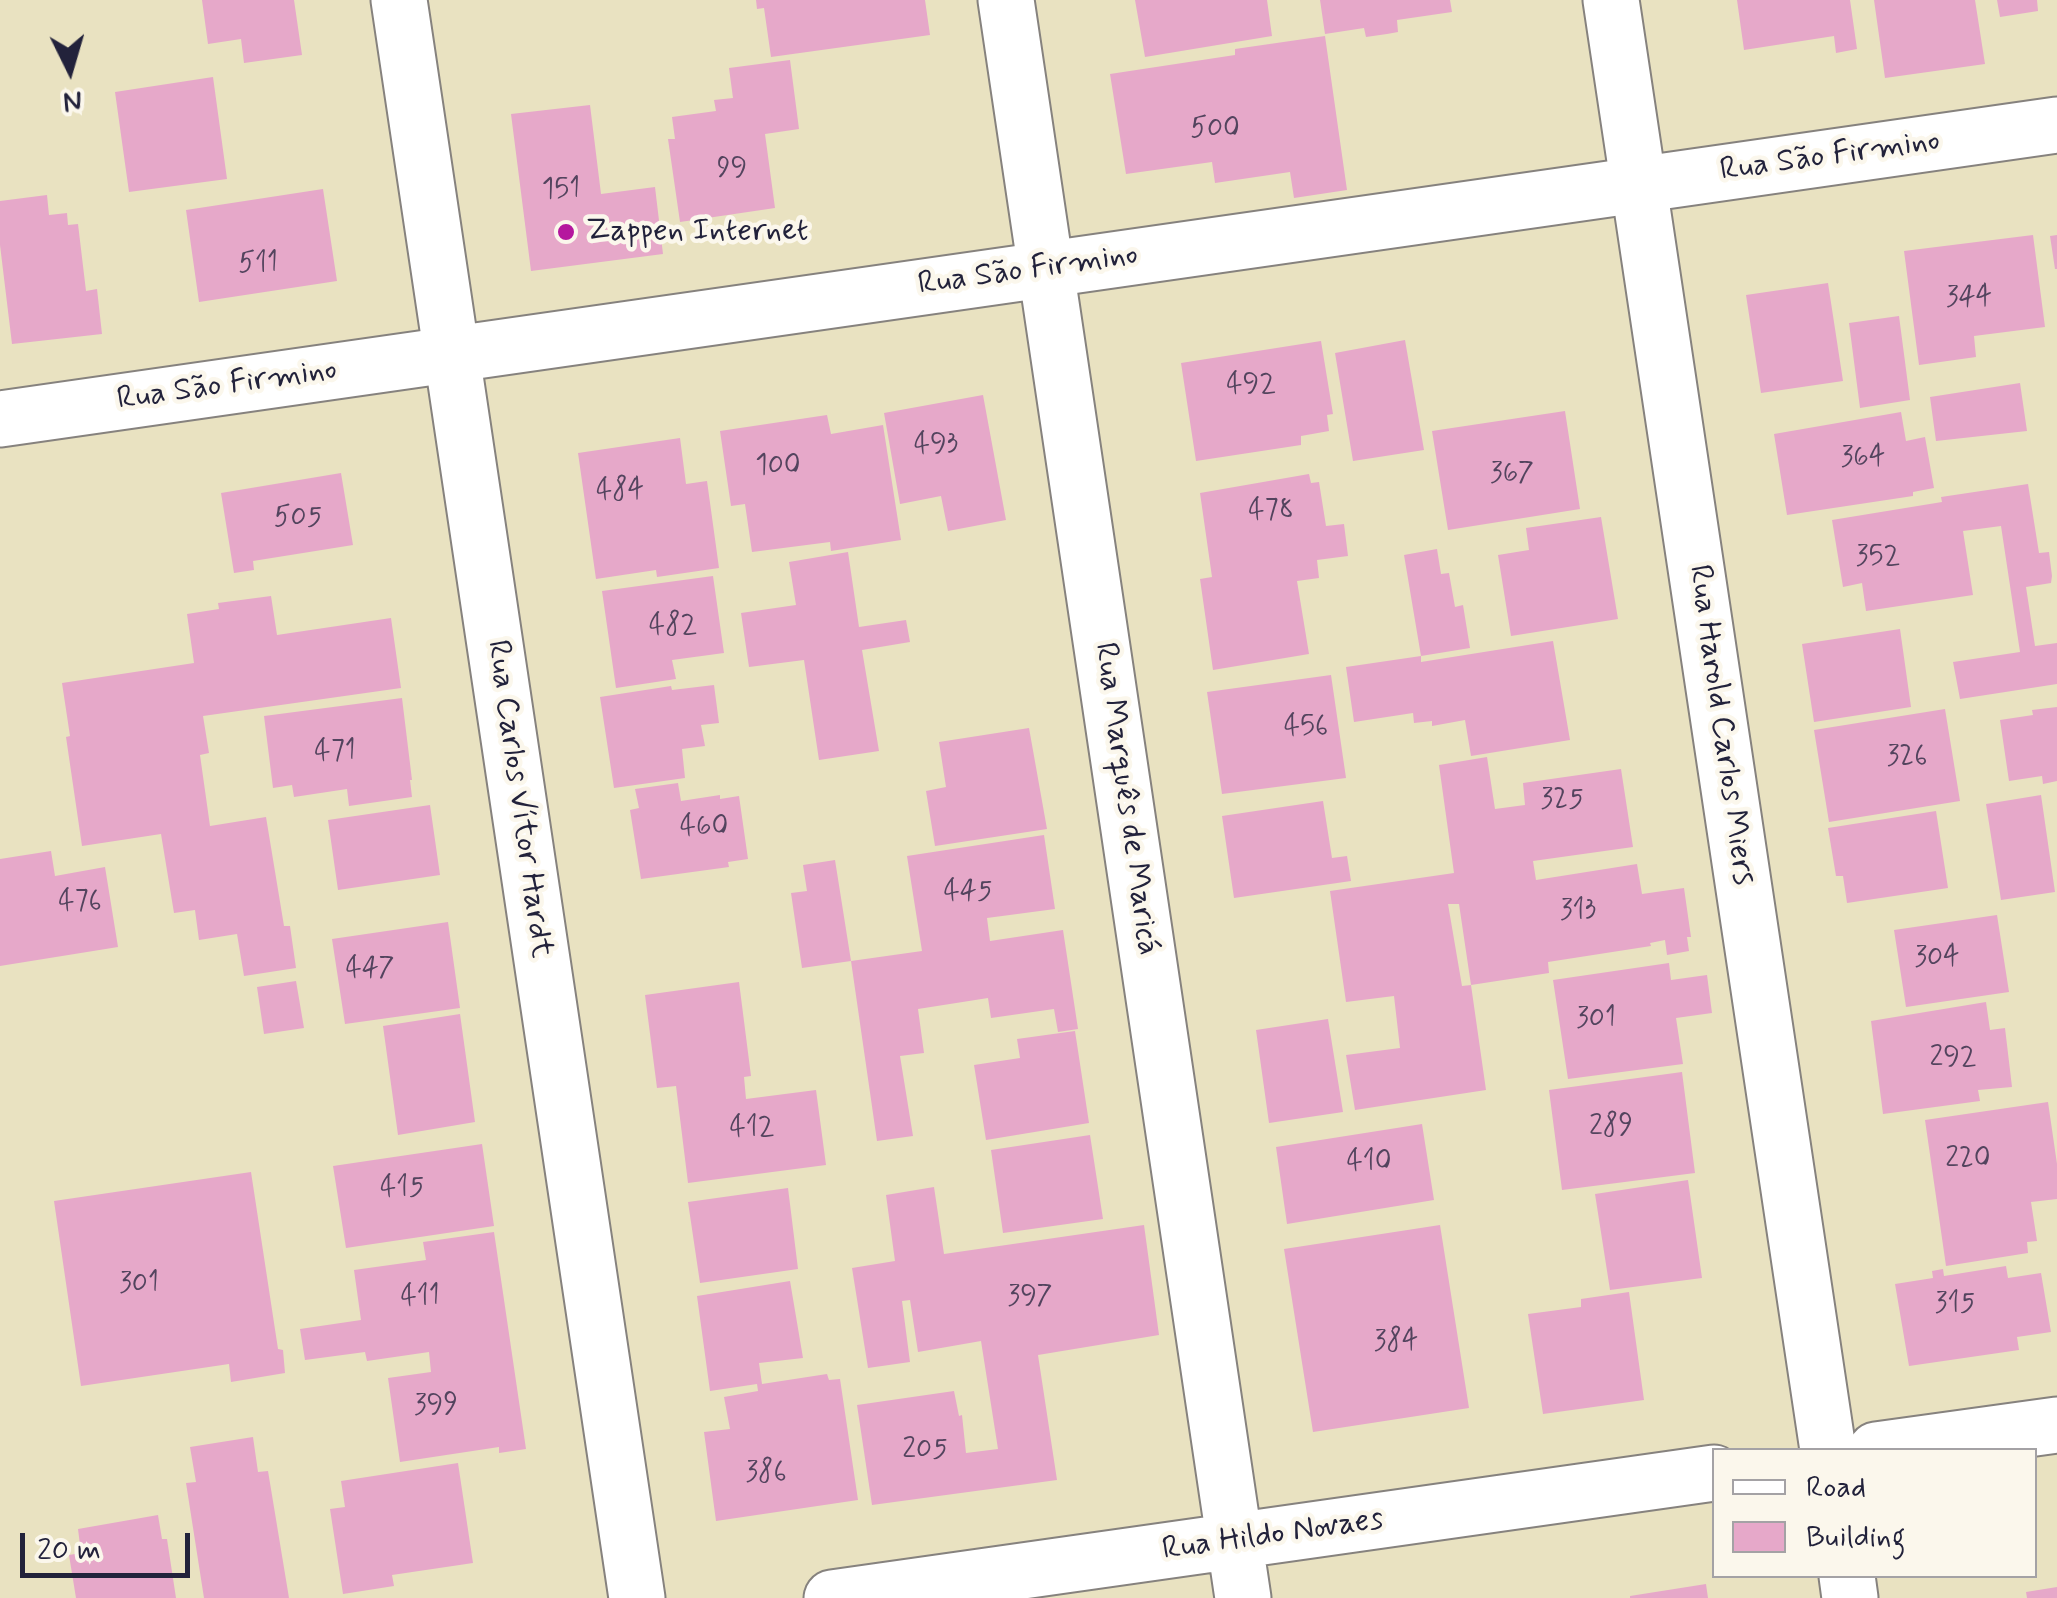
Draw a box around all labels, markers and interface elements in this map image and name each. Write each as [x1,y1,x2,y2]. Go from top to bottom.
north arrow [20,20,120,120]
text: N [62,81,84,120]
house number: 500 [1190,113,1240,147]
street label: Rua São Firmino [1718,123,1942,191]
house number: 99 [717,153,747,187]
house number: 151 [542,174,580,208]
place label: Zappen Internet [586,213,808,251]
marker: Zappen Internet [555,221,577,243]
street label: Rua São Firmino [916,237,1140,305]
house number: 511 [238,248,278,282]
house number: 344 [1946,282,1992,316]
street label: Rua São Firmino [115,352,339,420]
house number: 492 [1226,369,1276,403]
house number: 493 [914,429,958,463]
house number: 364 [1841,442,1885,476]
house number: 100 [755,450,801,484]
house number: 367 [1490,458,1534,492]
house number: 484 [596,475,644,509]
house number: 478 [1248,495,1294,529]
house number: 505 [274,502,322,536]
house number: 352 [1856,541,1900,575]
street label: Rua Harold Carlos Miers [1679,562,1761,888]
house number: 482 [649,610,697,644]
street label: Rua Carlos Vítor Hardt [477,638,559,960]
street label: Rua Marquês de Maricá [1084,640,1166,958]
house number: 456 [1284,711,1328,745]
house number: 471 [314,736,356,770]
house number: 326 [1887,741,1927,775]
house number: 325 [1540,784,1584,818]
house number: 460 [680,811,728,845]
house number: 445 [944,876,992,910]
house number: 476 [58,886,102,920]
house number: 313 [1560,895,1596,929]
house number: 304 [1914,942,1960,976]
house number: 447 [346,953,394,987]
house number: 301 [1576,1003,1616,1037]
house number: 292 [1929,1042,1977,1076]
house number: 289 [1589,1111,1633,1145]
house number: 412 [729,1112,775,1146]
house number: 220 [1945,1143,1991,1177]
house number: 410 [1346,1146,1392,1180]
house number: 415 [380,1172,424,1206]
house number: 301 [119,1268,159,1302]
house number: 411 [400,1281,440,1315]
house number: 397 [1008,1281,1052,1315]
house number: 315 [1935,1288,1975,1322]
house number: 384 [1374,1326,1418,1360]
house number: 399 [414,1390,458,1424]
house number: 205 [902,1434,948,1468]
legend [1712,1448,2037,1578]
house number: 386 [745,1457,787,1491]
text: Road [1806,1468,1866,1507]
street label: Rua Hildo Novaes [1160,1501,1386,1571]
scale bar [25,1513,195,1575]
text: Building [1806,1518,1905,1557]
text: 20 m [37,1531,101,1570]

